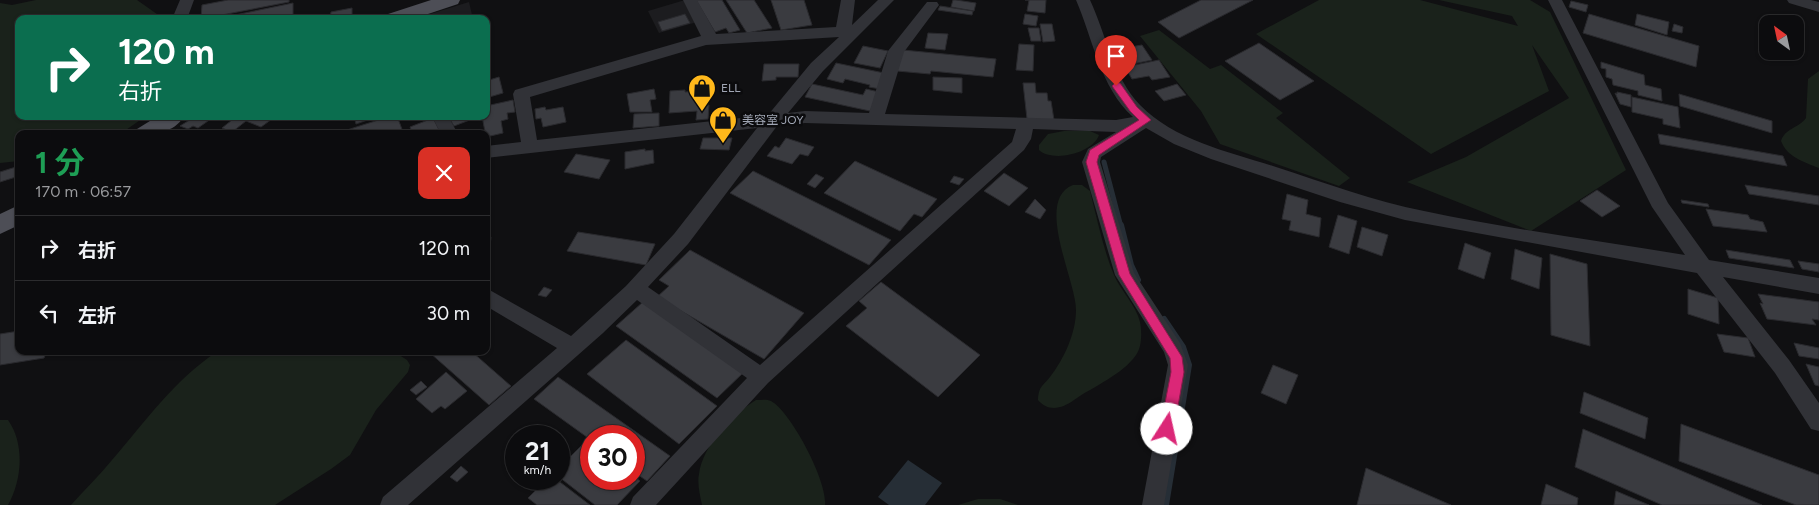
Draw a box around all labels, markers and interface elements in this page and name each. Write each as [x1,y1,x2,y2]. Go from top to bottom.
north arrow [1759,15,1804,60]
map controls [1759,15,1804,60]
text: 120 m [118,31,215,73]
icon: right [35,35,100,100]
pin [1095,35,1137,86]
icon: arrive [1102,42,1130,70]
shop icon: ELL [687,73,717,112]
text: 右折 [118,78,162,105]
place label: ELL [721,81,741,95]
shop icon: 美容室 JOY [708,105,738,144]
place label: 美容室 JOY [742,113,804,127]
text: 1 分 [35,144,85,181]
button: close [418,147,470,199]
text: 170 m · 06:57 [35,182,131,201]
icon: right [35,234,63,262]
text: 120 m [418,237,470,260]
text: 右折 [78,239,116,262]
icon: left [35,299,63,327]
text: 30 m [427,302,470,325]
text: 左折 [78,304,116,327]
position arrow [1140,402,1192,454]
speed limit sign: 30 [580,425,645,490]
text: 21 [525,436,550,466]
text: km/h [524,463,551,477]

